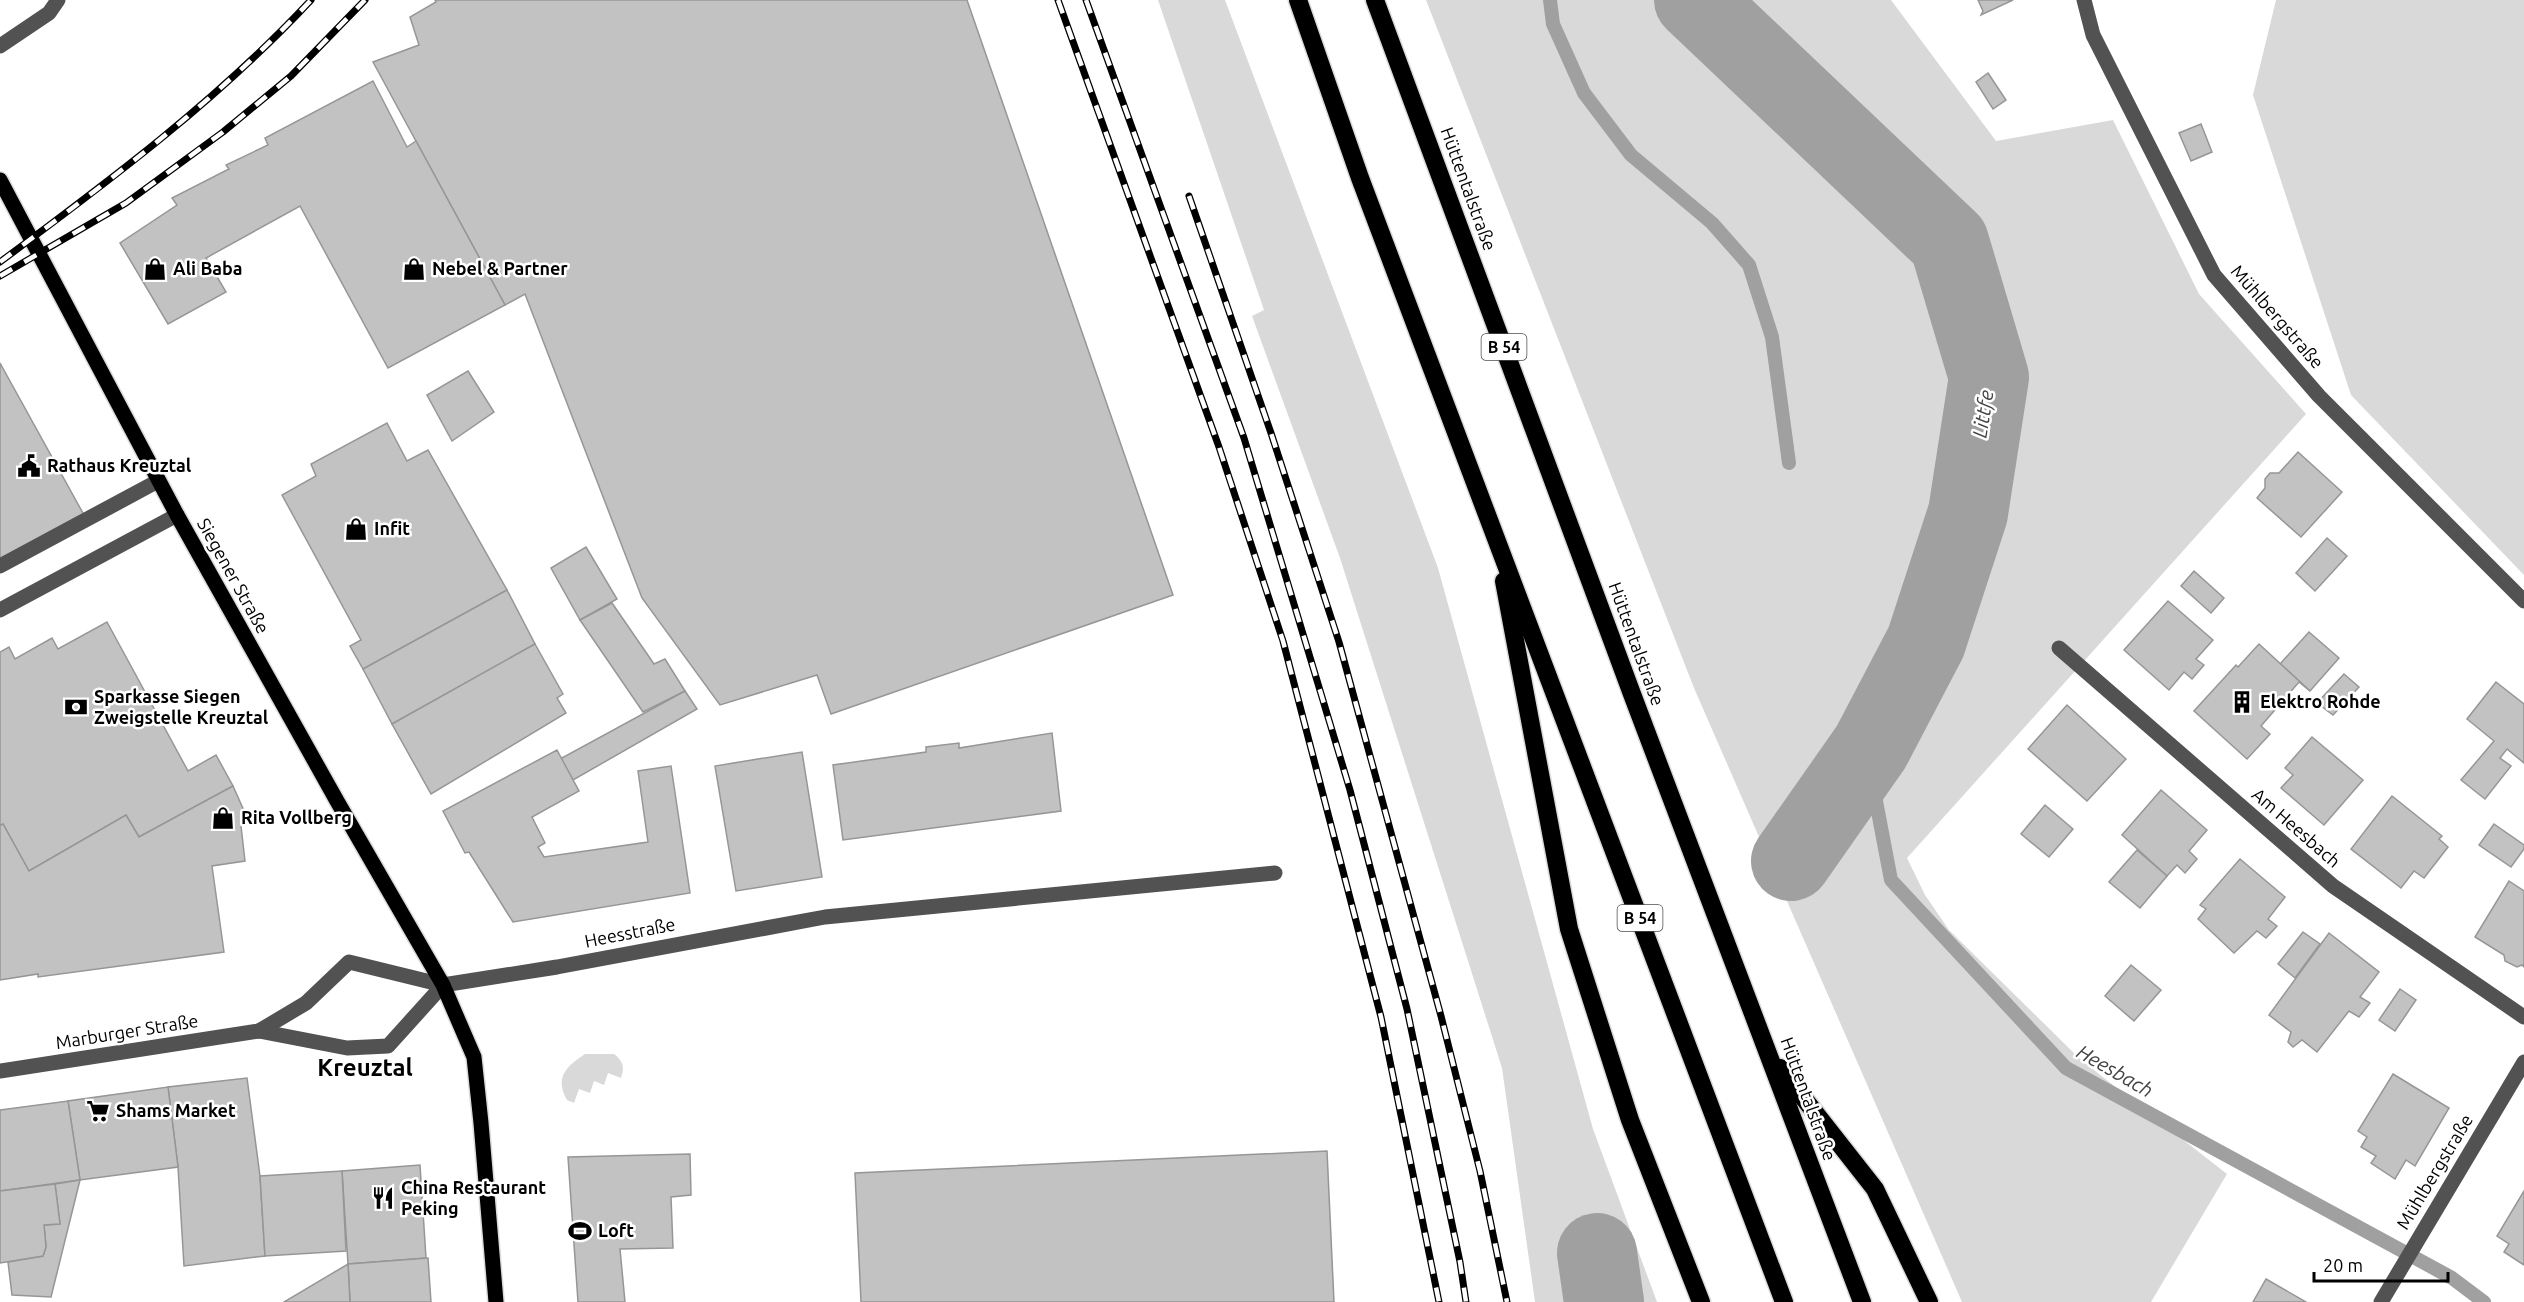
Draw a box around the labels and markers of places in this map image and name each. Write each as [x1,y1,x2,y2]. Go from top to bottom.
shop icon: Ali Baba [142,256,168,282]
shop icon: Nebel & Partner [401,256,427,282]
place label: Ali Baba [173,258,243,278]
place label: Nebel & Partner [432,258,568,278]
public building icon: Rathaus Kreuztal [16,453,42,479]
place label: Rathaus Kreuztal [47,455,192,475]
shop icon: Infit [343,516,369,542]
place label: Infit [374,518,410,538]
place label: Sparkasse Siegen Zweigstelle Kreuztal [94,686,269,727]
building icon: Elektro Rohde [2229,689,2255,715]
place label: Elektro Rohde [2260,691,2381,711]
bank icon: Sparkasse Siegen Zweigstelle Kreuztal [63,694,89,720]
shop icon: Rita Vollberg [210,805,236,831]
place label: Rita Vollberg [241,807,352,827]
supermarket icon: Shams Market [85,1098,111,1124]
place label: Shams Market [116,1100,236,1120]
place label: China Restaurant Peking [401,1177,546,1218]
restaurant icon: China Restaurant Peking [370,1185,396,1211]
sports icon: Loft [567,1218,593,1244]
place label: Loft [598,1220,634,1240]

